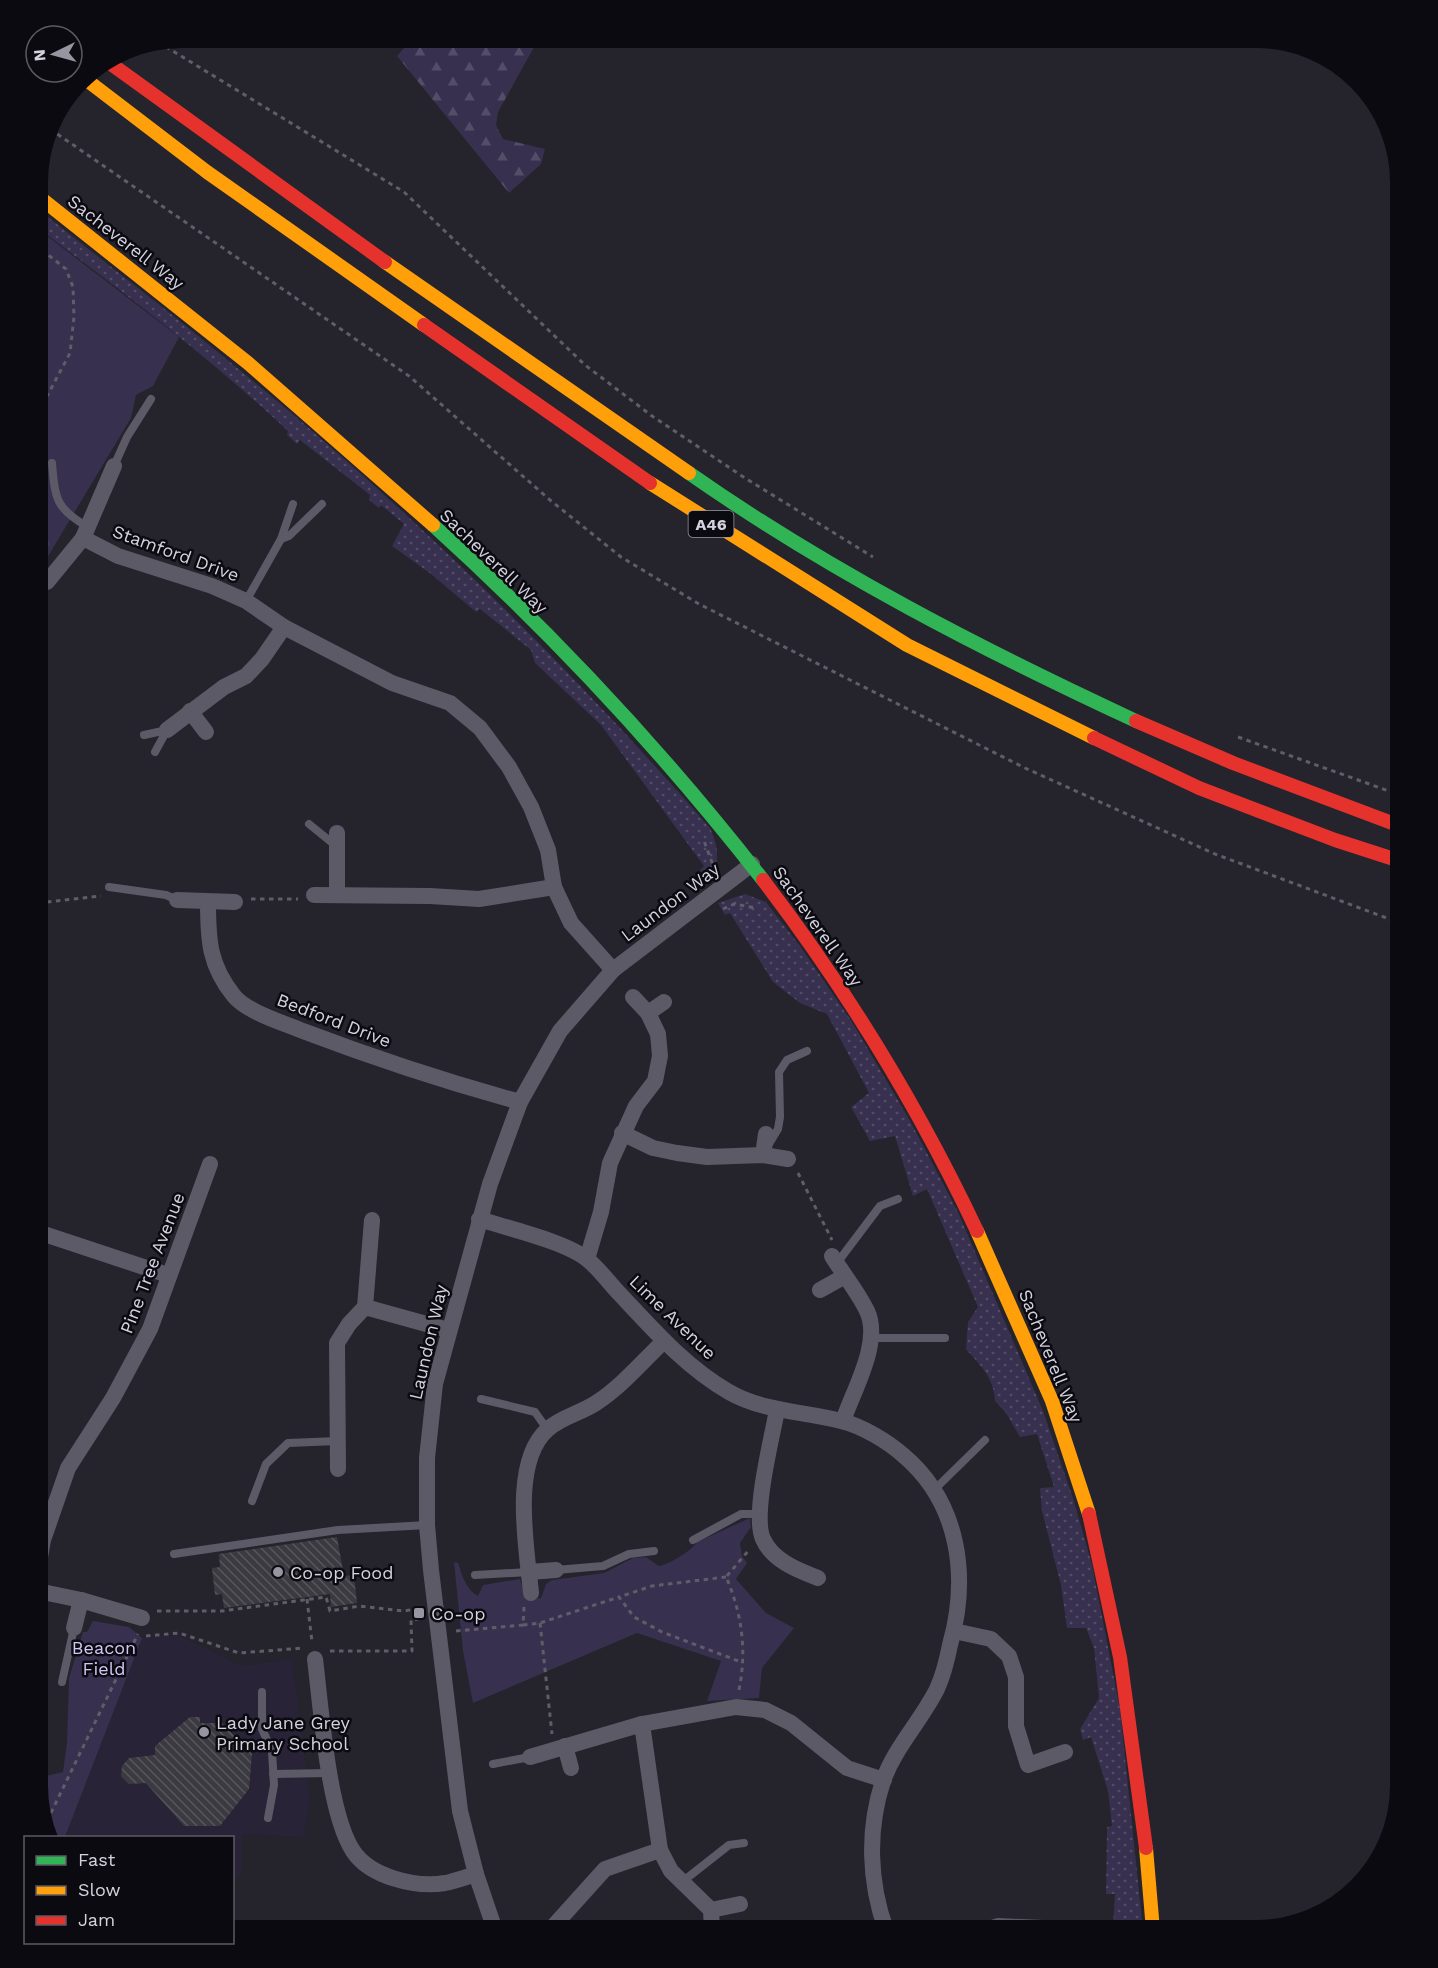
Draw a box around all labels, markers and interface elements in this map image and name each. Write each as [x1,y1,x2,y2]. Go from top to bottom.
north arrow [24,24,84,84]
text: N [30,49,50,62]
street label: Sacheverell Way [64,190,189,294]
street label: Sacheverell Way [436,504,553,618]
road number: A46 [688,511,734,537]
street label: Stamford Drive [110,520,242,586]
street label: Laundon Way [617,858,724,946]
street label: Sacheverell Way [769,862,868,991]
street label: Bedford Drive [274,989,394,1051]
street label: Pine Tree Avenue [115,1189,189,1337]
street label: Lime Avenue [625,1270,721,1364]
street label: Laundon Way [405,1282,452,1402]
street label: Sacheverell Way [1015,1286,1088,1426]
place label: Co-op Food [290,1562,393,1583]
marker: Co-op Food [271,1565,285,1579]
place label: Co-op [431,1603,485,1624]
marker: Co-op [412,1606,426,1620]
park label: Beacon Field [72,1637,136,1679]
place label: Lady Jane Grey Primary School [216,1712,351,1754]
marker: Lady Jane Grey Primary School [197,1725,211,1739]
legend [24,1836,234,1944]
text: Fast [78,1849,116,1870]
text: Slow [78,1879,121,1900]
text: Jam [78,1909,115,1930]

